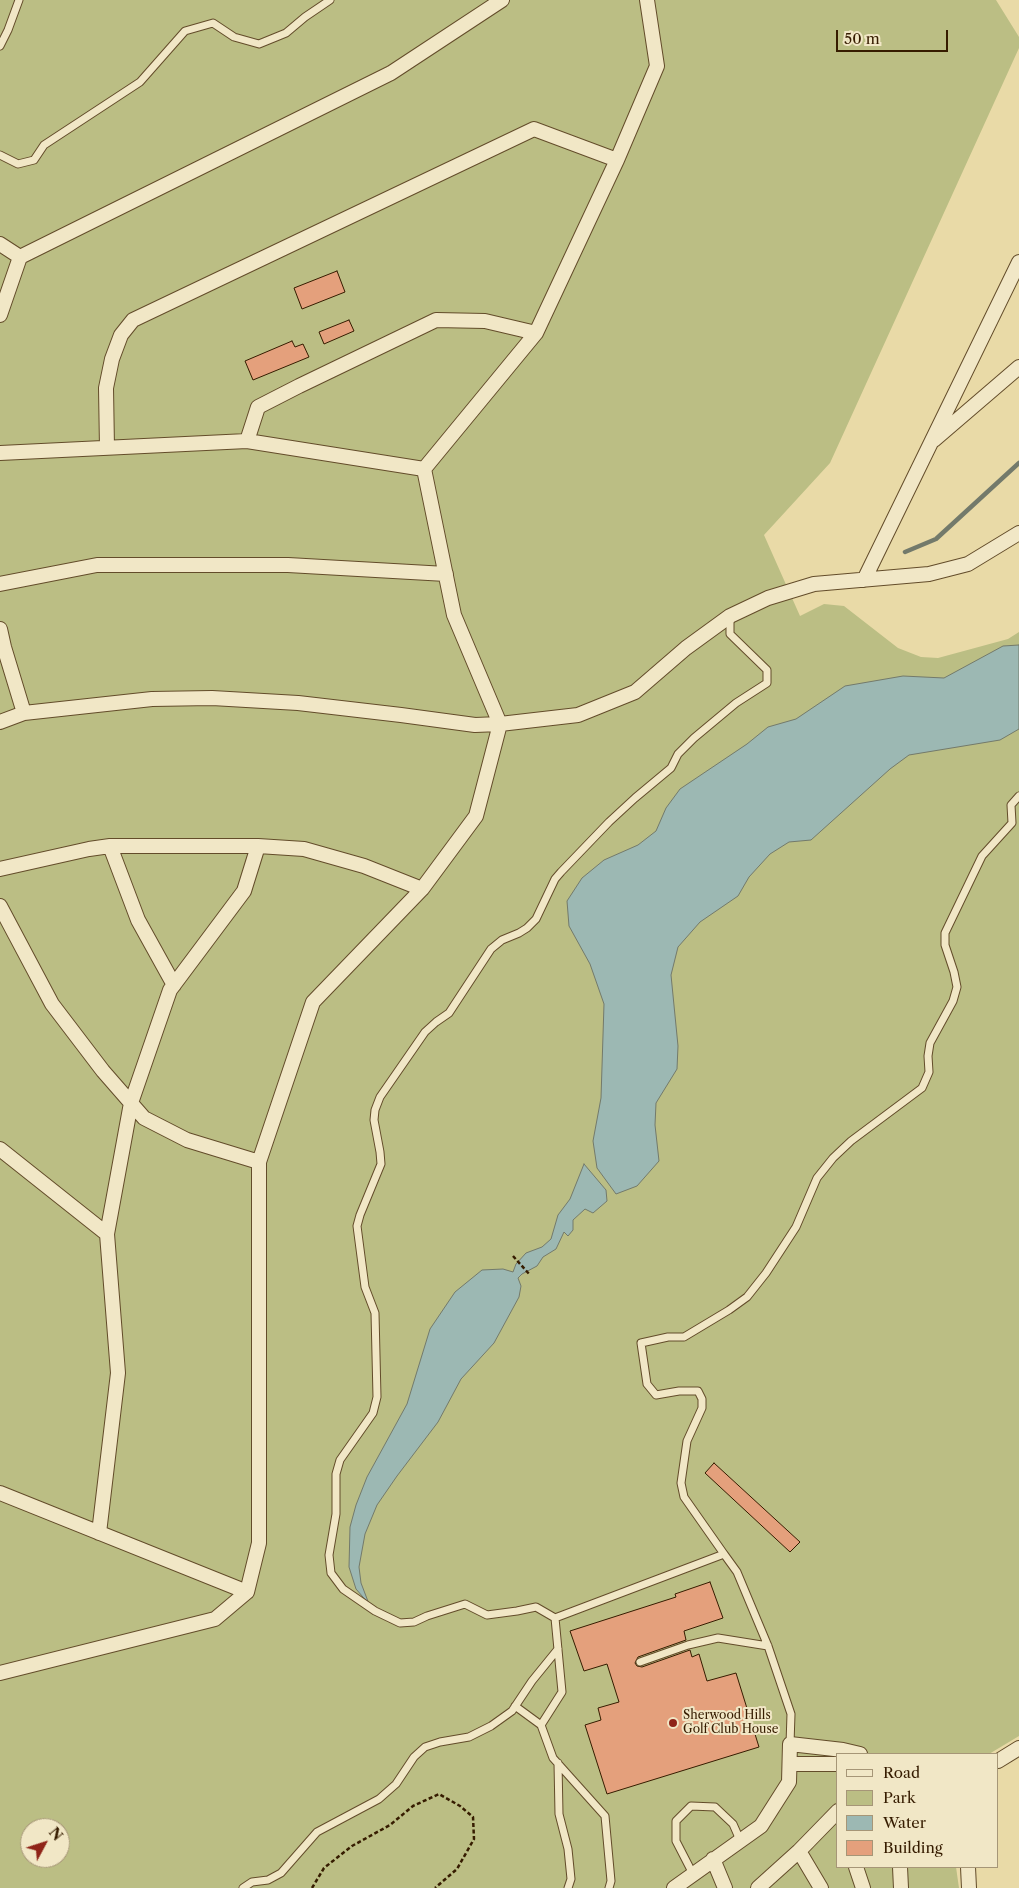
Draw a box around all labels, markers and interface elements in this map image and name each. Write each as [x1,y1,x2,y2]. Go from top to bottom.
scale bar [839,20,952,52]
text: 50 m [844,29,880,48]
place label: Sherwood Hills Golf Club House [683,1709,778,1737]
marker: Sherwood Hills Golf Club House [667,1717,679,1729]
legend [836,1753,999,1868]
text: Road [883,1763,920,1782]
text: Park [883,1788,916,1807]
text: Water [883,1813,926,1832]
north arrow [20,1818,70,1868]
text: N [45,1824,67,1844]
text: Building [883,1838,943,1857]

